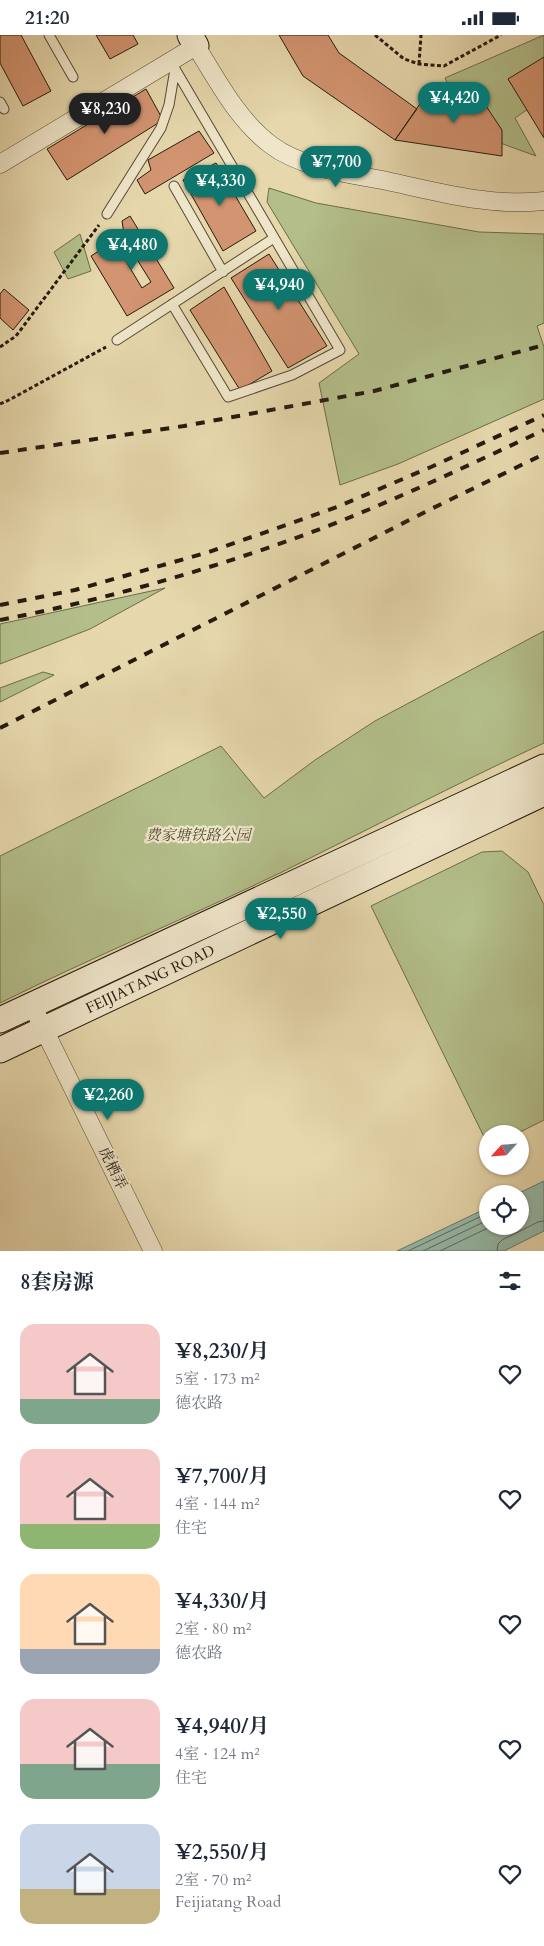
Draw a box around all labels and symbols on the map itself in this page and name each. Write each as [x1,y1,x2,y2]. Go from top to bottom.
pin: ¥4,420 [413,81,495,124]
pin: ¥8,230 [64,93,146,135]
pin: ¥7,700 [295,145,377,188]
pin: ¥4,330 [179,165,261,207]
pin: ¥4,480 [91,229,173,271]
pin: ¥4,940 [238,269,320,311]
park label: 费家塘铁路公园 [145,825,252,845]
pin: ¥2,550 [240,897,322,940]
street label: FEIJIATANG ROAD [82,940,218,1018]
pin: ¥2,260 [67,1079,149,1121]
north arrow [479,1125,529,1175]
street label: 虎栖弄 [94,1143,132,1193]

